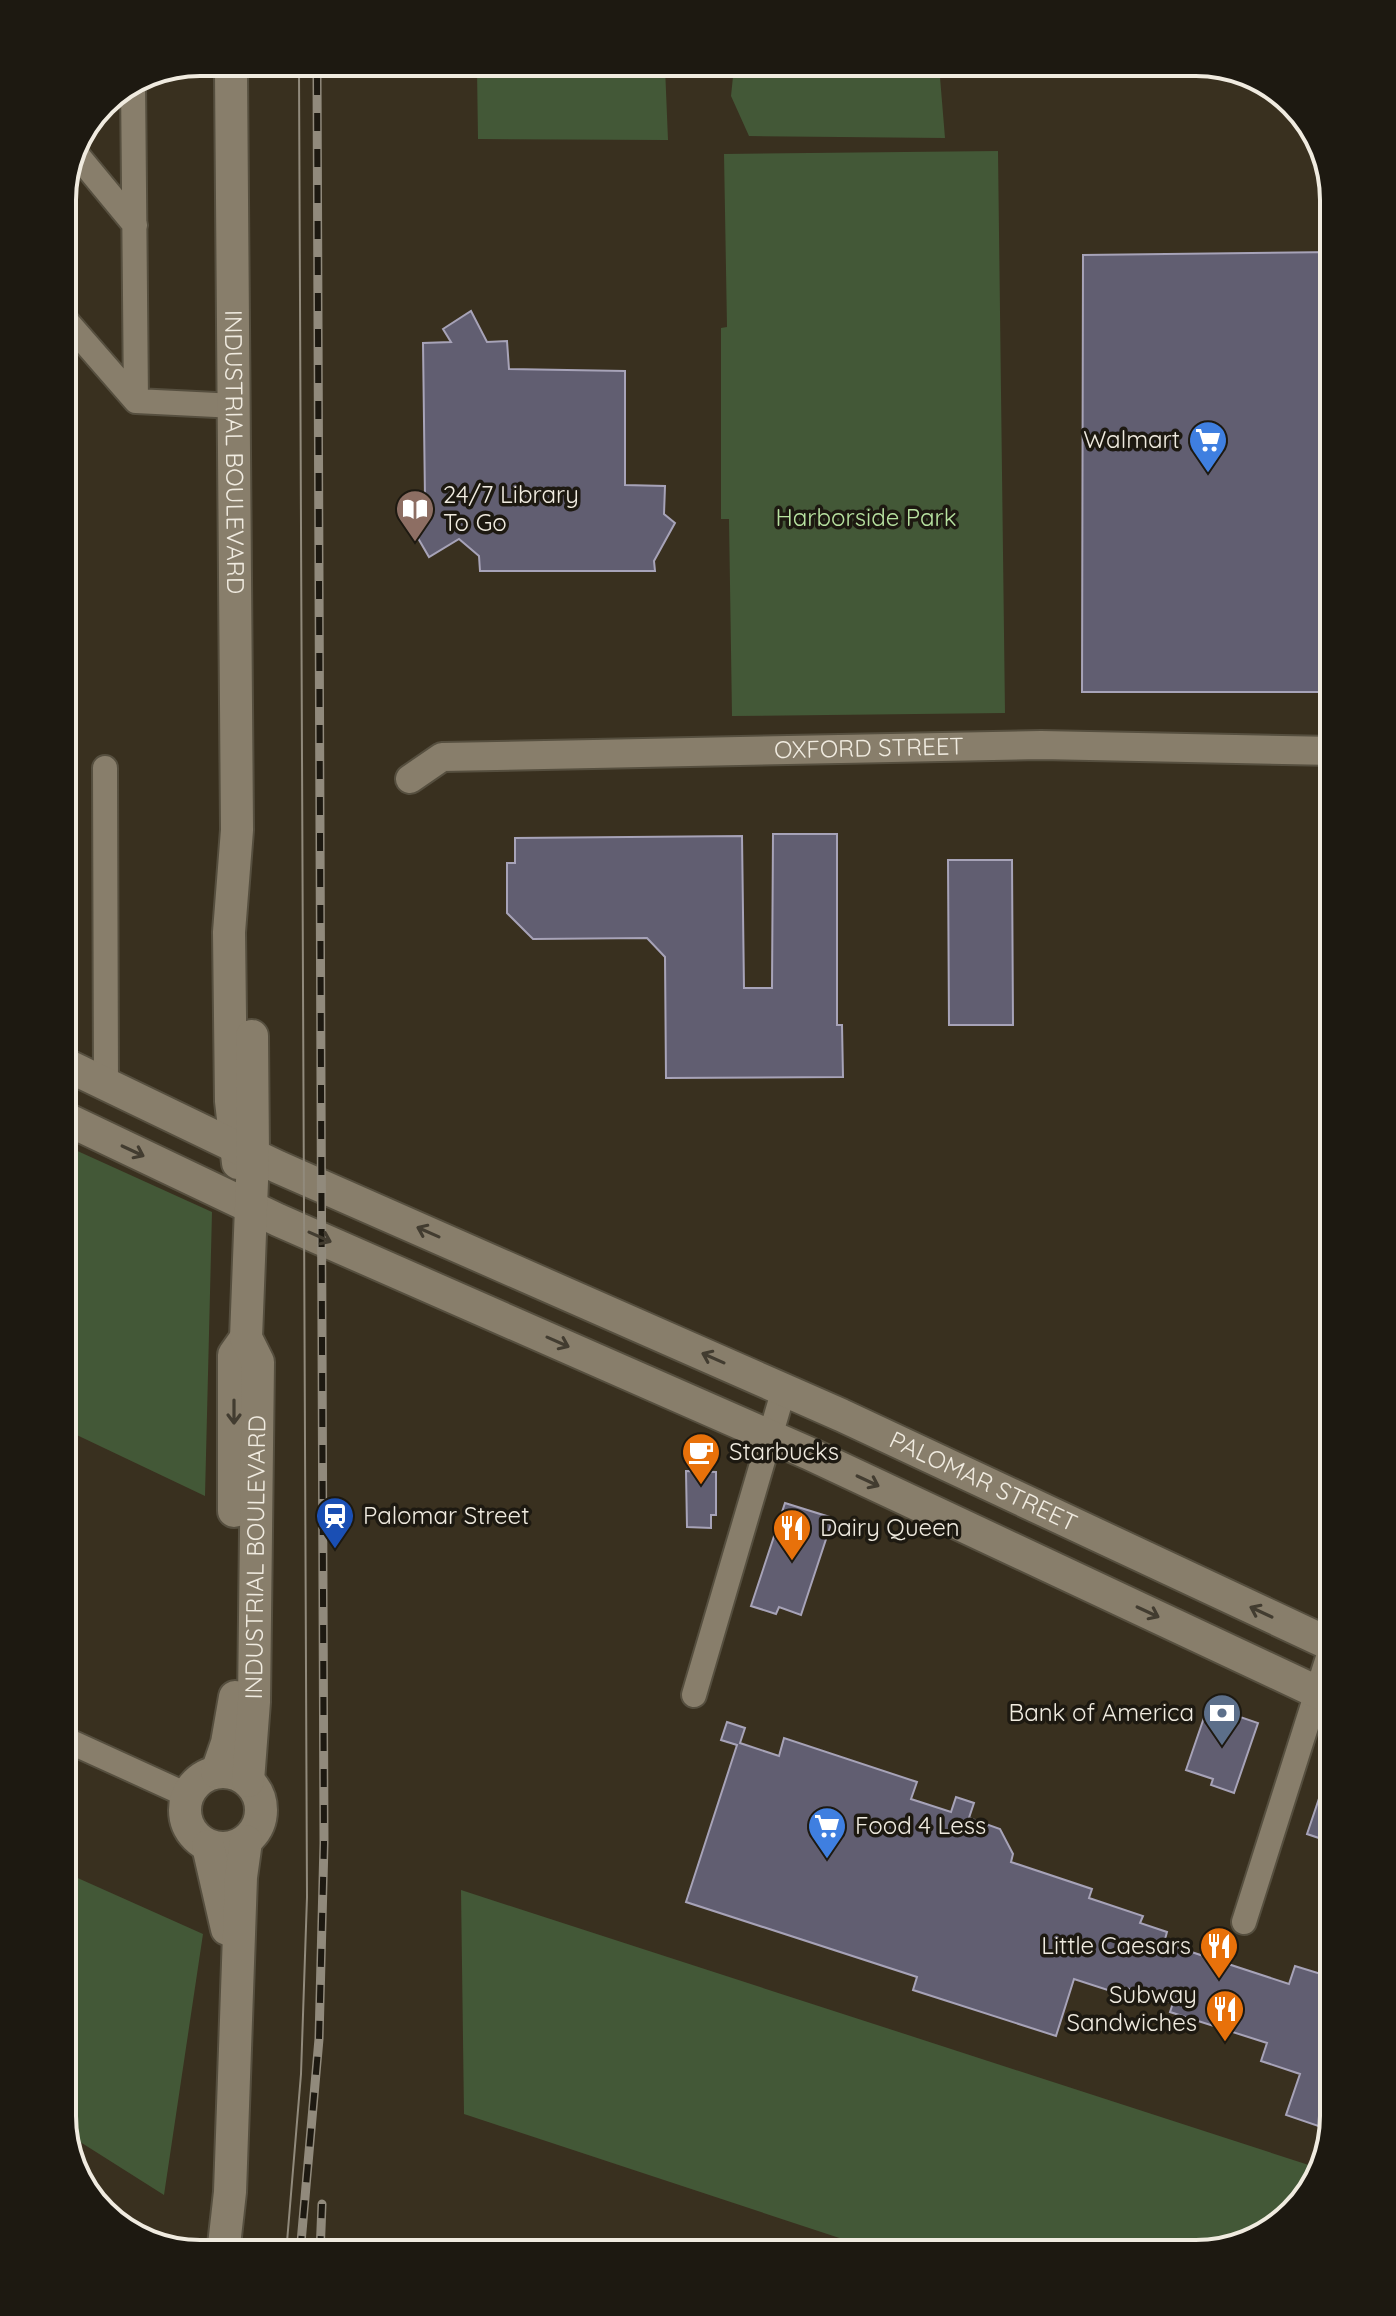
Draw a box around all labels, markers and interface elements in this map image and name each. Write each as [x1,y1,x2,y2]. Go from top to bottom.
street label: INDUSTRIAL BOULEVARD [219,310,251,594]
supermarket icon: Walmart [1187,419,1229,474]
place label: Walmart [1083,424,1180,454]
place label: 24/7 Library To Go [443,479,579,537]
library icon: 24/7 Library To Go [394,488,436,543]
park label: Harborside Park [775,502,957,532]
street label: OXFORD STREET [774,731,964,764]
one-way arrow [120,1144,144,1159]
one-way arrow [416,1224,440,1239]
one-way arrow [307,1231,331,1246]
one-way arrow [545,1335,569,1350]
one-way arrow [701,1350,725,1365]
one-way arrow [226,1398,242,1425]
street label: INDUSTRIAL BOULEVARD [238,1415,271,1699]
street label: PALOMAR STREET [885,1424,1082,1538]
cafe icon: Starbucks [680,1431,722,1486]
place label: Starbucks [729,1436,839,1466]
one-way arrow [855,1474,879,1489]
station icon: Palomar Street [314,1495,356,1550]
place label: Palomar Street [363,1500,529,1530]
restaurant icon: Dairy Queen [771,1507,813,1562]
place label: Dairy Queen [820,1512,960,1542]
one-way arrow [1249,1604,1273,1619]
one-way arrow [1136,1605,1160,1620]
bank icon: Bank of America [1201,1692,1243,1747]
place label: Bank of America [1009,1697,1194,1727]
supermarket icon: Food 4 Less [806,1805,848,1860]
place label: Food 4 Less [855,1810,986,1840]
restaurant icon: Little Caesars [1198,1925,1240,1980]
place label: Little Caesars [1041,1930,1191,1960]
place label: Subway Sandwiches [1066,1979,1197,2037]
restaurant icon: Subway Sandwiches [1204,1988,1246,2043]

